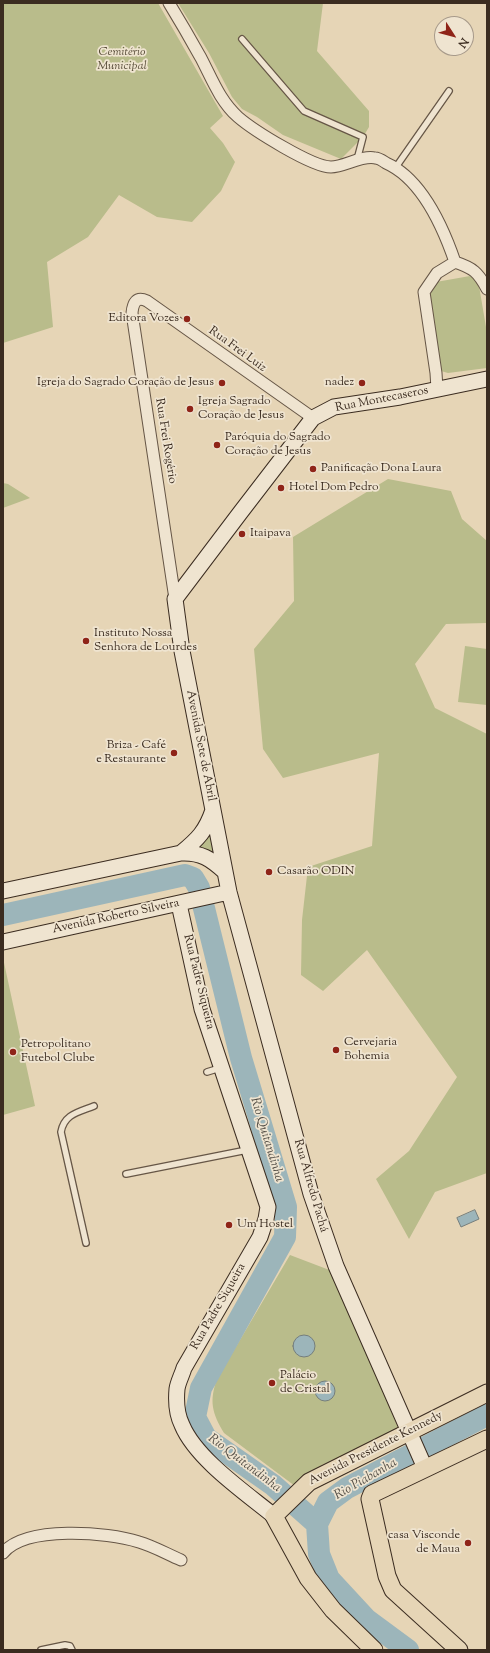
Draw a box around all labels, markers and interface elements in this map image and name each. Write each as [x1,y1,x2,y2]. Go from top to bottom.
north arrow [434,16,474,56]
text: N [454,34,472,51]
park label: Cemitério Municipal [97,46,147,74]
place label: Editora Vozes [108,312,179,326]
marker: Editora Vozes [182,314,192,324]
street label: Rua Frei Luiz [205,324,269,376]
place label: Igreja do Sagrado Coração de Jesus [37,376,214,390]
place label: nadez [325,376,354,390]
marker: Igreja do Sagrado Coração de Jesus [217,378,227,388]
marker: nadez [357,378,367,388]
street label: Rua Montecaseros [334,384,430,416]
place label: Igreja Sagrado Coração de Jesus [198,395,284,423]
street label: Rua Frei Rogério [151,397,179,485]
marker: Igreja Sagrado Coração de Jesus [185,404,195,414]
place label: Paróquia do Sagrado Coração de Jesus [225,431,330,459]
marker: Paróquia do Sagrado Coração de Jesus [212,440,222,450]
place label: Panificação Dona Laura [321,462,442,476]
marker: Panificação Dona Laura [308,464,318,474]
place label: Hotel Dom Pedro [289,481,379,495]
marker: Hotel Dom Pedro [276,483,286,493]
place label: Itaipava [250,527,291,541]
marker: Itaipava [237,529,247,539]
place label: Instituto Nossa Senhora de Lourdes [94,627,197,655]
marker: Instituto Nossa Senhora de Lourdes [81,636,91,646]
street label: Avenida Sete de Abril [182,689,218,803]
place label: Briza - Café e Restaurante [96,739,166,767]
marker: Briza - Café e Restaurante [169,748,179,758]
place label: Casarão ODIN [277,865,354,879]
marker: Casarão ODIN [264,867,274,877]
street label: Avenida Roberto Silveira [51,897,181,937]
street label: Rua Padre Siqueira [179,933,217,1031]
place label: Cervejaria Bohemia [344,1036,397,1064]
place label: Petropolitano Futebol Clube [21,1038,95,1066]
marker: Cervejaria Bohemia [331,1045,341,1055]
marker: Petropolitano Futebol Clube [8,1047,18,1057]
water label: Rio Quitandinha [246,1096,286,1184]
street label: Rua Alfredo Pachá [290,1138,330,1234]
place label: Um Hostel [237,1218,293,1232]
marker: Um Hostel [224,1220,234,1230]
street label: Rua Padre Siqueira [188,1261,250,1353]
place label: Palácio de Cristal [280,1369,330,1397]
marker: Palácio de Cristal [267,1378,277,1388]
street label: Avenida Presidente Kennedy [307,1409,445,1489]
water label: Rio Quitandinha [204,1431,284,1497]
water label: Rio Piabanha [332,1456,400,1504]
place label: casa Visconde de Maua [388,1529,460,1557]
marker: casa Visconde de Maua [463,1538,473,1548]

